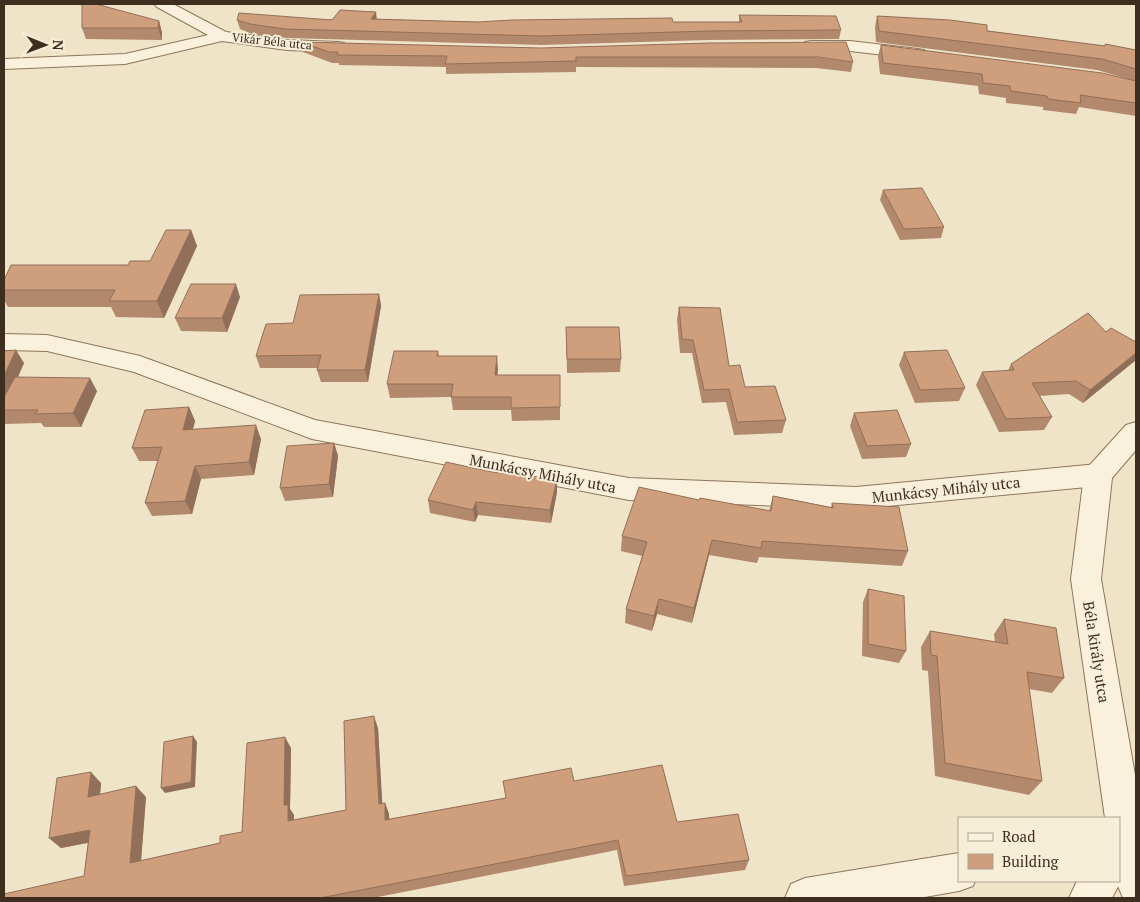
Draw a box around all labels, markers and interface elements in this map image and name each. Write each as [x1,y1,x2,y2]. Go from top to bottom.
north arrow [20,20,70,70]
street label: Vikár Béla utca [231,29,313,53]
text: N [49,40,68,51]
street label: Munkácsy Mihály utca [468,449,618,497]
street label: Munkácsy Mihály utca [871,471,1022,507]
street label: Béla király utca [1079,600,1115,705]
legend [958,817,1120,882]
text: Road [1002,826,1035,846]
text: Building [1002,851,1060,871]

